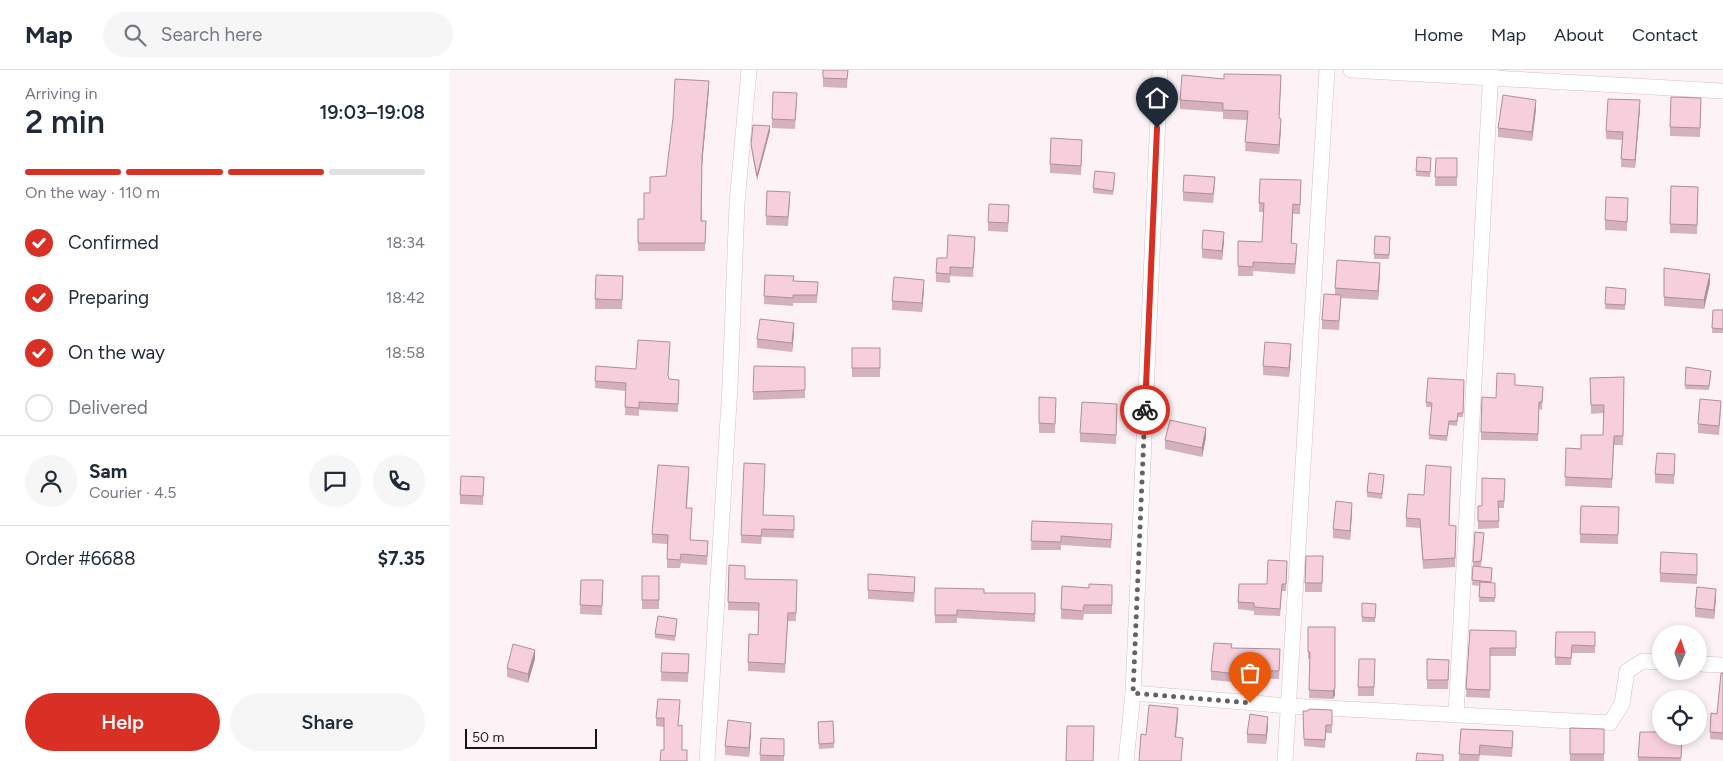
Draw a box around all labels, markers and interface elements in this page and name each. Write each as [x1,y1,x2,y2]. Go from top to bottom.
search box [103,12,453,57]
text: Map [25,20,73,49]
icon: search [121,21,149,49]
text: Search here [161,23,262,46]
text: Home [1414,24,1463,46]
text: Map [1491,24,1526,46]
text: About [1554,24,1604,46]
text: Contact [1632,24,1698,46]
pin [1136,77,1178,128]
text: Arriving in [25,84,97,103]
icon: home [1143,84,1171,112]
text: 19:03–19:08 [319,101,425,124]
text: 2 min [25,103,105,141]
text: On the way · 110 m [25,183,160,202]
icon: check [25,229,53,257]
text: Confirmed [68,231,159,254]
text: 18:34 [386,233,425,252]
icon: check [25,284,53,312]
text: Preparing [68,286,149,309]
text: 18:42 [386,288,425,307]
icon: check [25,339,53,367]
text: On the way [68,341,165,364]
text: 18:58 [385,343,425,362]
courier [1120,385,1170,435]
text: Delivered [68,396,148,419]
icon: bike [1131,396,1159,424]
button: person [25,455,77,507]
button: chat [309,455,361,507]
button: phone [373,455,425,507]
text: Sam [89,460,127,483]
text: Courier · 4.5 [89,483,176,502]
text: Order #6688 [25,547,136,570]
text: $7.35 [378,547,425,570]
north arrow [1652,625,1708,680]
map controls [1652,625,1707,745]
pin [1229,652,1271,703]
icon: bag [1236,659,1264,687]
button: locate [1652,690,1707,745]
button: Help [25,693,220,751]
button: Share [230,693,425,751]
scale bar [465,726,598,749]
text: 50 m [472,729,504,746]

